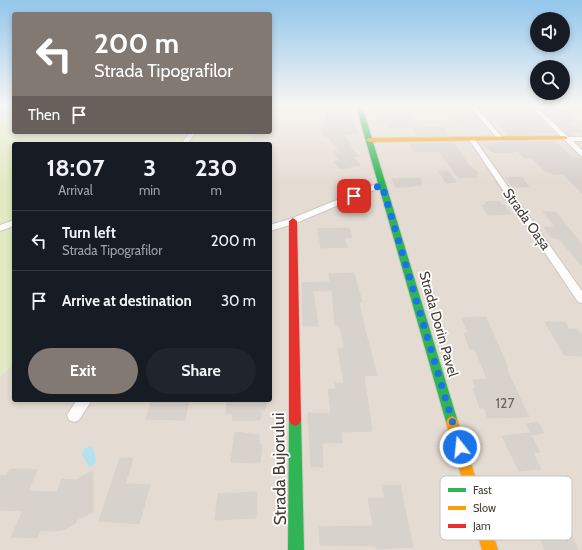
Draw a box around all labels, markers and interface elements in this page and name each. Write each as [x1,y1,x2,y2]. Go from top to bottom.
map controls [530,12,570,100]
button: sound [530,12,570,52]
text: 200 m [94,26,179,60]
icon: left [28,28,80,80]
text: Strada Tipografilor [94,60,233,82]
button: search [530,60,570,100]
icon: arrive [68,104,90,126]
text: Then [28,106,60,124]
text: 18:07 [47,153,104,182]
text: 3 [143,153,156,182]
text: 230 [195,153,237,182]
pin [337,179,371,213]
text: Arrival [58,182,93,198]
text: min [139,182,160,198]
text: m [210,182,222,198]
icon: arrive [343,185,365,207]
street label: Strada Oașa [499,185,555,254]
text: Turn left [62,224,116,242]
icon: left [28,230,50,252]
text: 200 m [211,232,256,250]
text: Strada Tipografilor [62,242,162,258]
street label: Strada Dorin Pavel [415,269,463,380]
icon: arrive [28,290,50,312]
text: Arrive at destination [62,292,192,310]
text: 30 m [221,292,256,310]
button: Exit [28,348,138,394]
button: Share [146,348,256,394]
house number: 127 [496,394,514,412]
street label: Strada Bujorului [268,412,291,526]
position arrow [439,426,481,468]
legend [440,476,572,540]
text: Fast [473,483,492,497]
text: Slow [473,501,496,515]
text: Jam [472,519,491,533]

